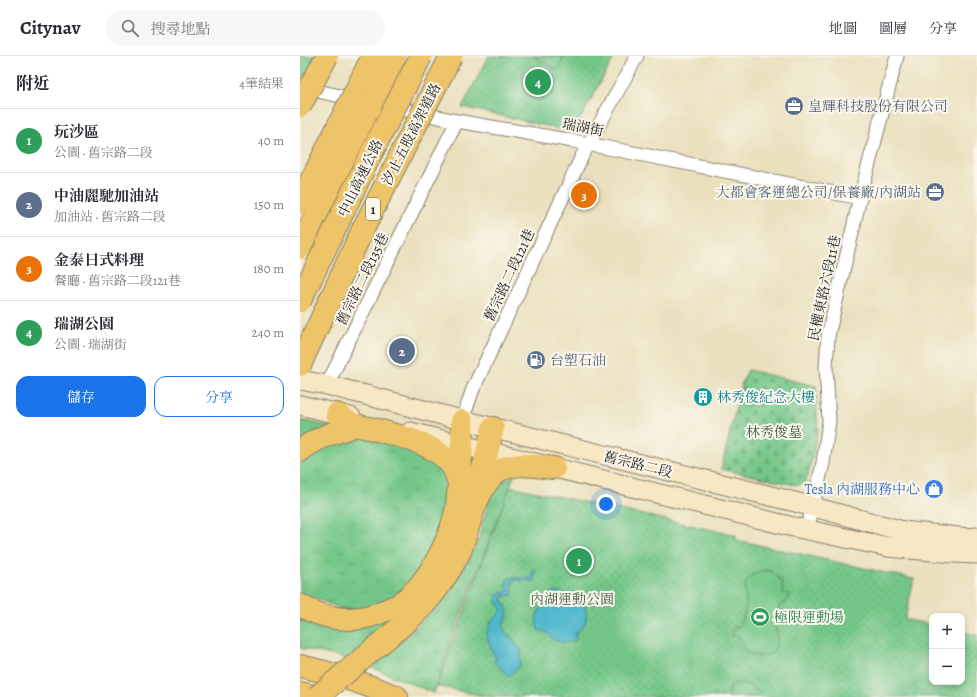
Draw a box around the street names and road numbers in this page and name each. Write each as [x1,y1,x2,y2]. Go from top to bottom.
street label: 汐止五股高架道路 [378,80,445,188]
street label: 瑞湖街 [560,114,605,141]
street label: 中山高速公路 [333,136,387,220]
road number: 1 [366,198,380,220]
street label: 舊宗路二段121巷 [480,226,539,325]
street label: 舊宗路二段135巷 [332,230,393,329]
street label: 民權東路六段11巷 [804,234,845,343]
street label: 舊宗路二段 [602,447,674,482]

